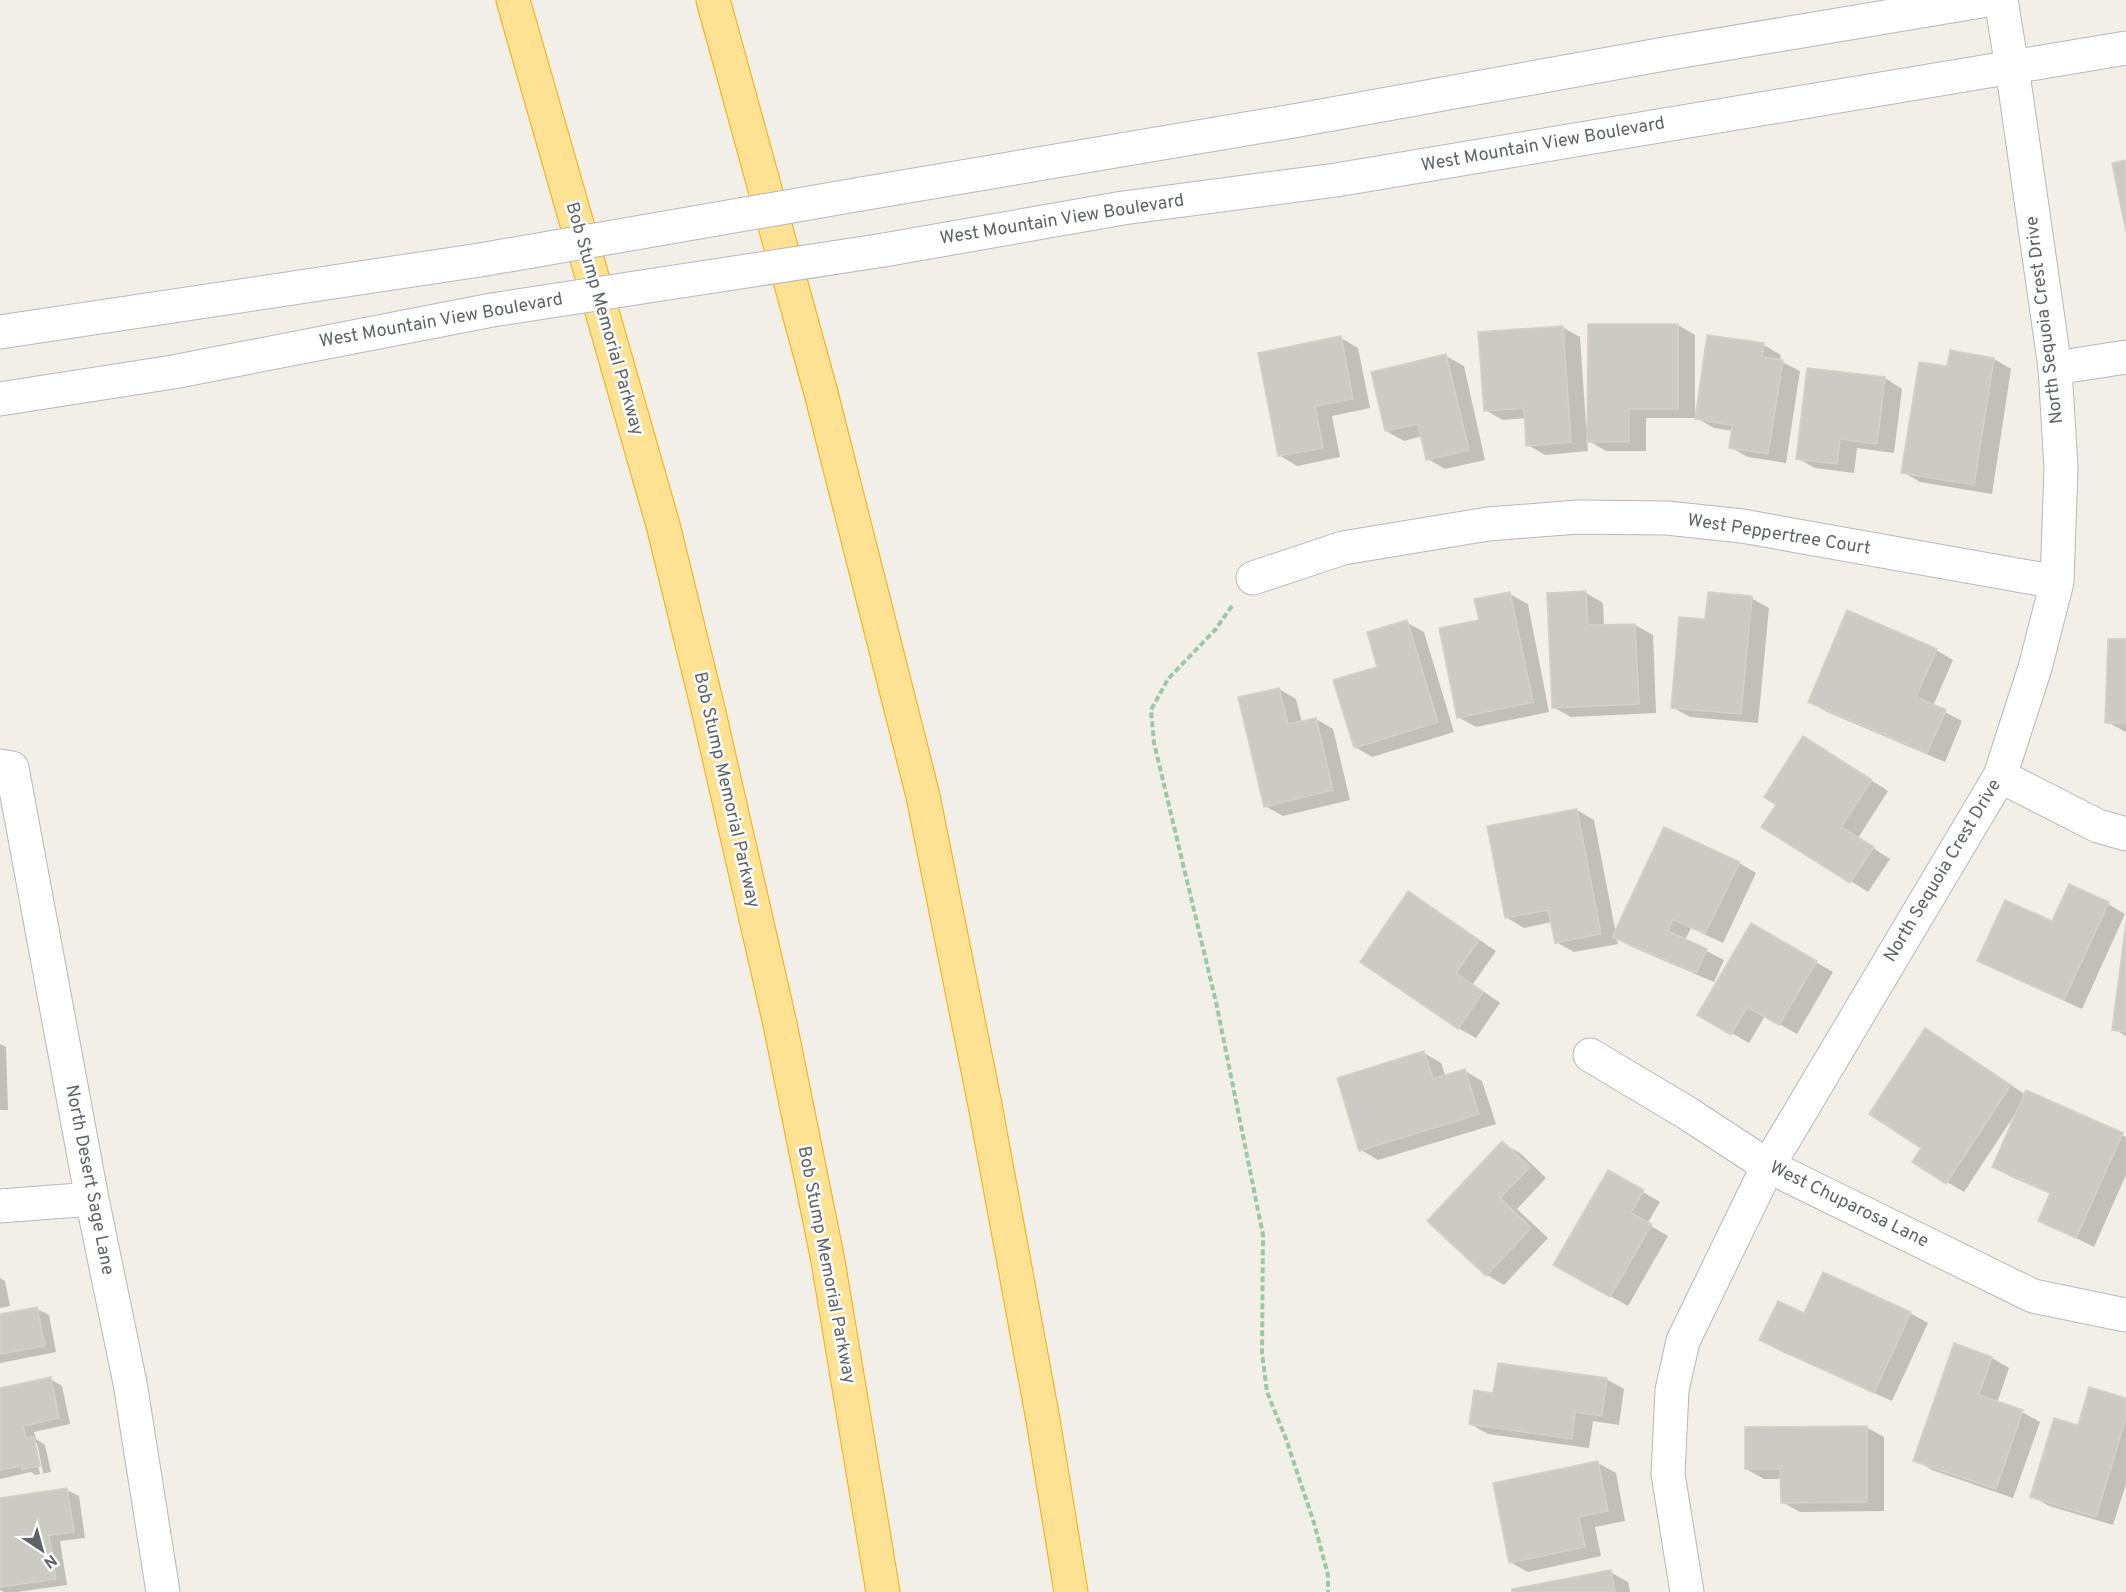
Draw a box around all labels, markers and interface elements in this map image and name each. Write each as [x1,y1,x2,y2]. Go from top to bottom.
street label: West Mountain View Boulevard [1419,112,1667,178]
street label: West Mountain View Boulevard [938,189,1186,251]
street label: Bob Stump Memorial Parkway [560,200,648,438]
street label: North Sequoia Crest Drive [2021,215,2069,425]
street label: West Mountain View Boulevard [317,288,565,354]
street label: West Peppertree Court [1686,509,1872,561]
street label: Bob Stump Memorial Parkway [688,670,764,910]
street label: North Sequoia Crest Drive [1879,775,2007,967]
street label: North Desert Sage Lane [59,1083,119,1277]
street label: Bob Stump Memorial Parkway [792,1144,860,1386]
street label: West Chuparosa Lane [1766,1157,1932,1253]
north arrow [12,1520,72,1580]
text: N [39,1549,60,1572]

